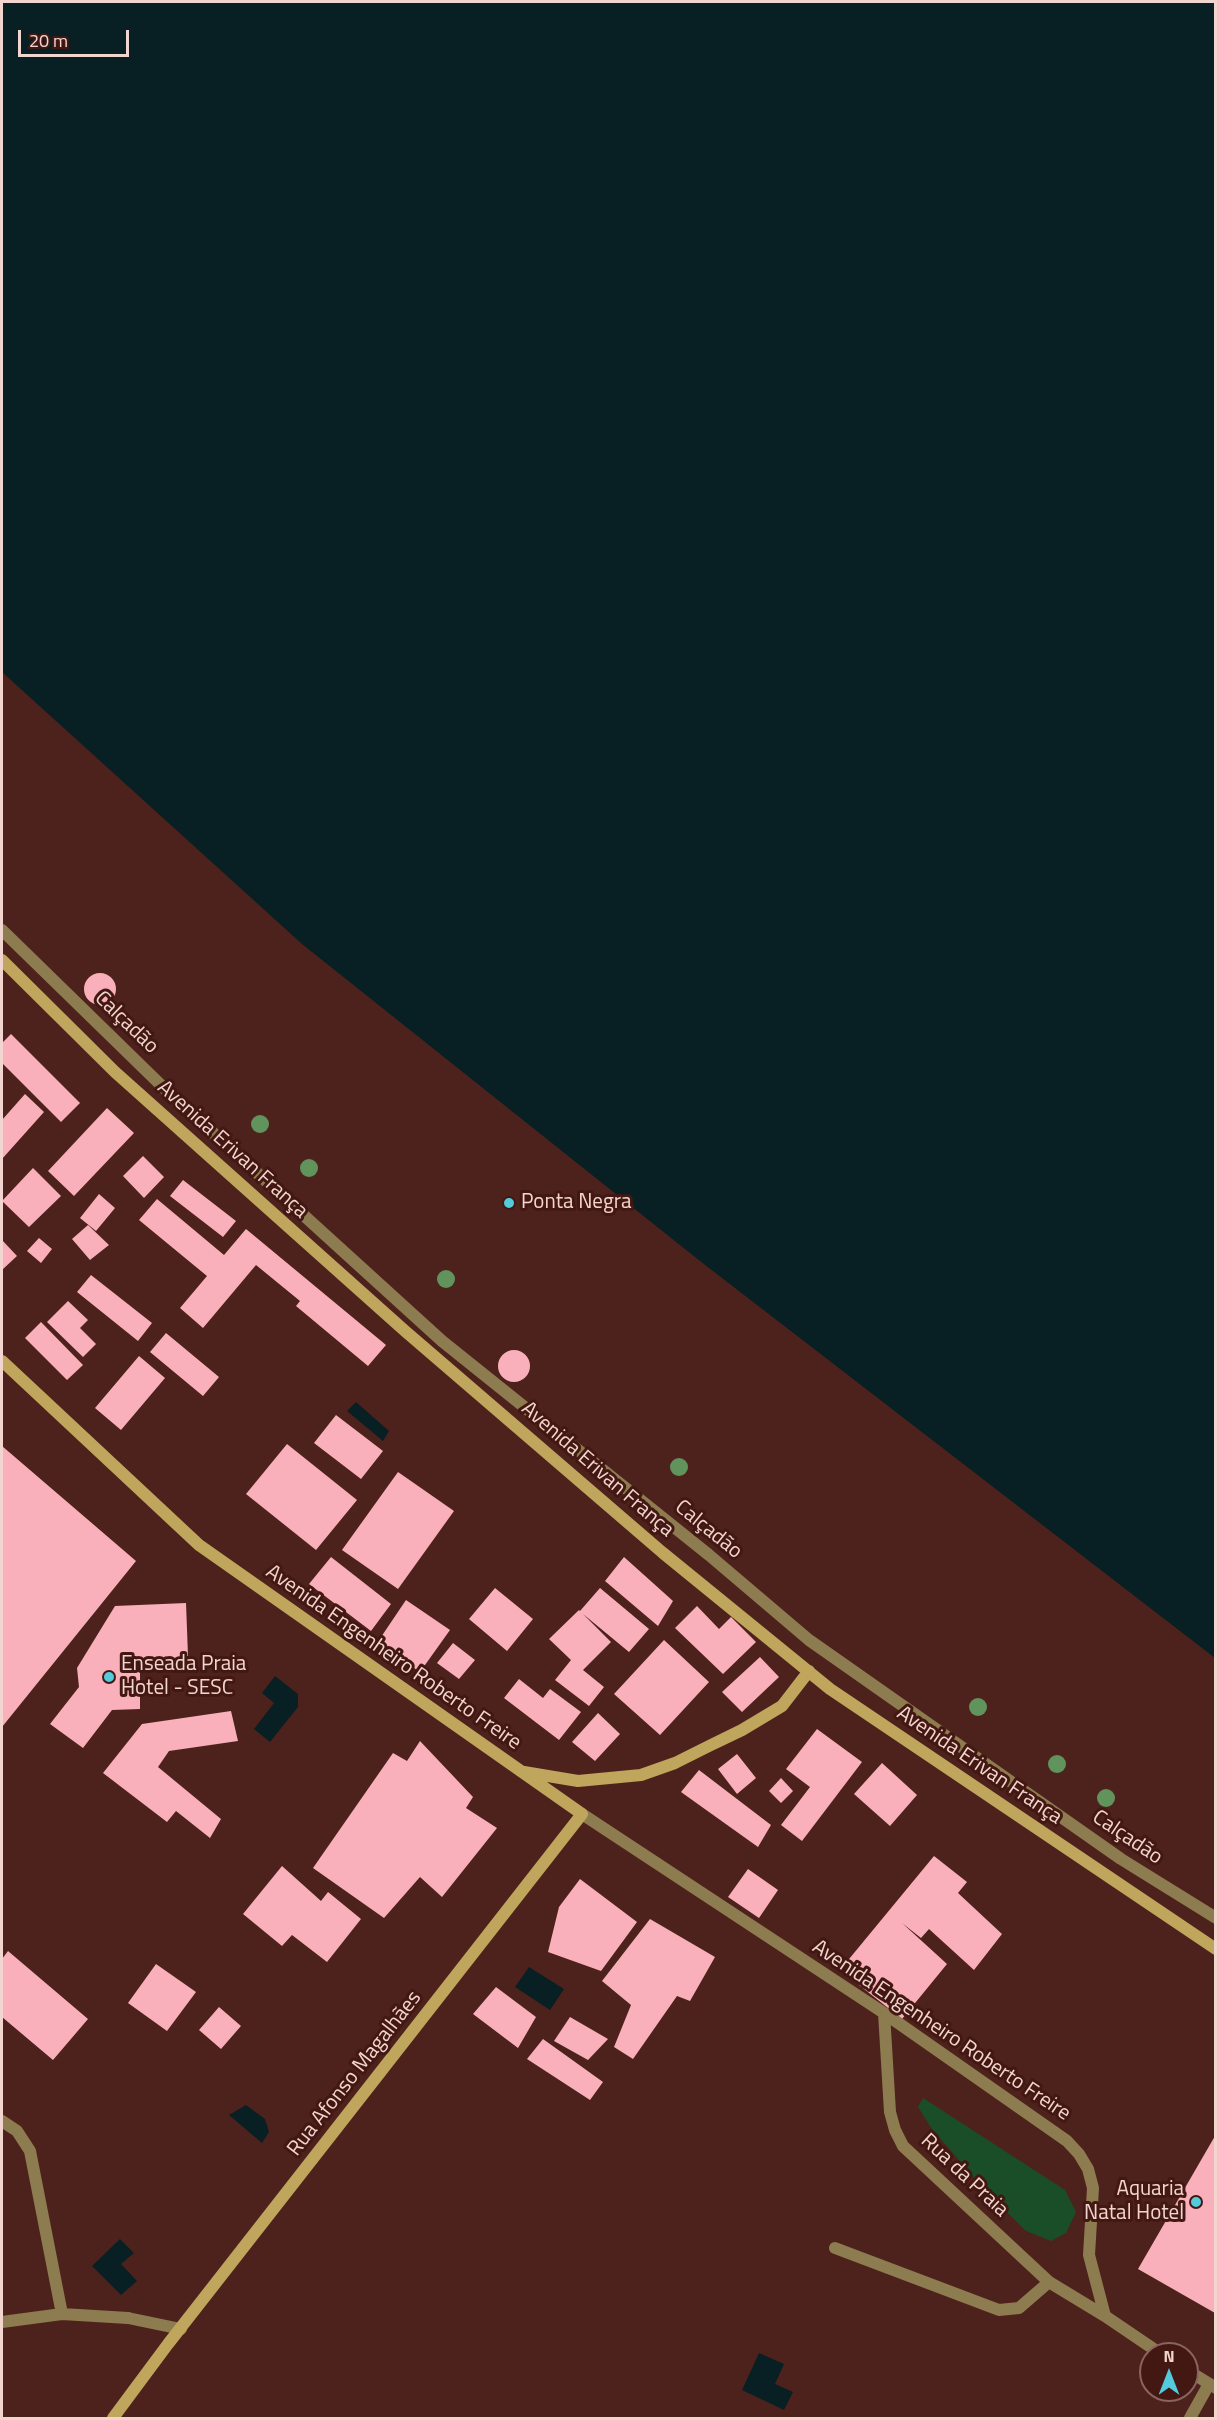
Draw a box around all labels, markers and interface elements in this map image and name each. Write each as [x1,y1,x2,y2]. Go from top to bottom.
scale bar [21,18,132,56]
text: 20 m [29,27,68,54]
street label: Calçadão [89,986,163,1060]
street label: Avenida Erivan França [152,1076,312,1224]
place label: Ponta Negra [521,1190,631,1216]
marker: Ponta Negra [502,1196,516,1210]
street label: Avenida Erivan França [516,1397,678,1543]
street label: Calçadão [669,1495,747,1565]
street label: Avenida Engenheiro Roberto Freire [260,1560,526,1756]
place label: Enseada Praia Hotel - SESC [121,1652,246,1702]
marker: Enseada Praia Hotel - SESC [102,1670,116,1684]
street label: Avenida Erivan França [892,1701,1066,1831]
street label: Calçadão [1087,1805,1167,1871]
street label: Avenida Engenheiro Roberto Freire [807,1935,1075,2127]
street label: Rua Afonso Magalhães [283,1986,427,2162]
street label: Rua da Praia [915,2129,1013,2223]
place label: Aquaria Natal Hotel [1084,2177,1184,2227]
marker: Aquaria Natal Hotel [1189,2195,1203,2209]
north arrow [1139,2342,1199,2402]
text: N [1163,2344,1175,2368]

